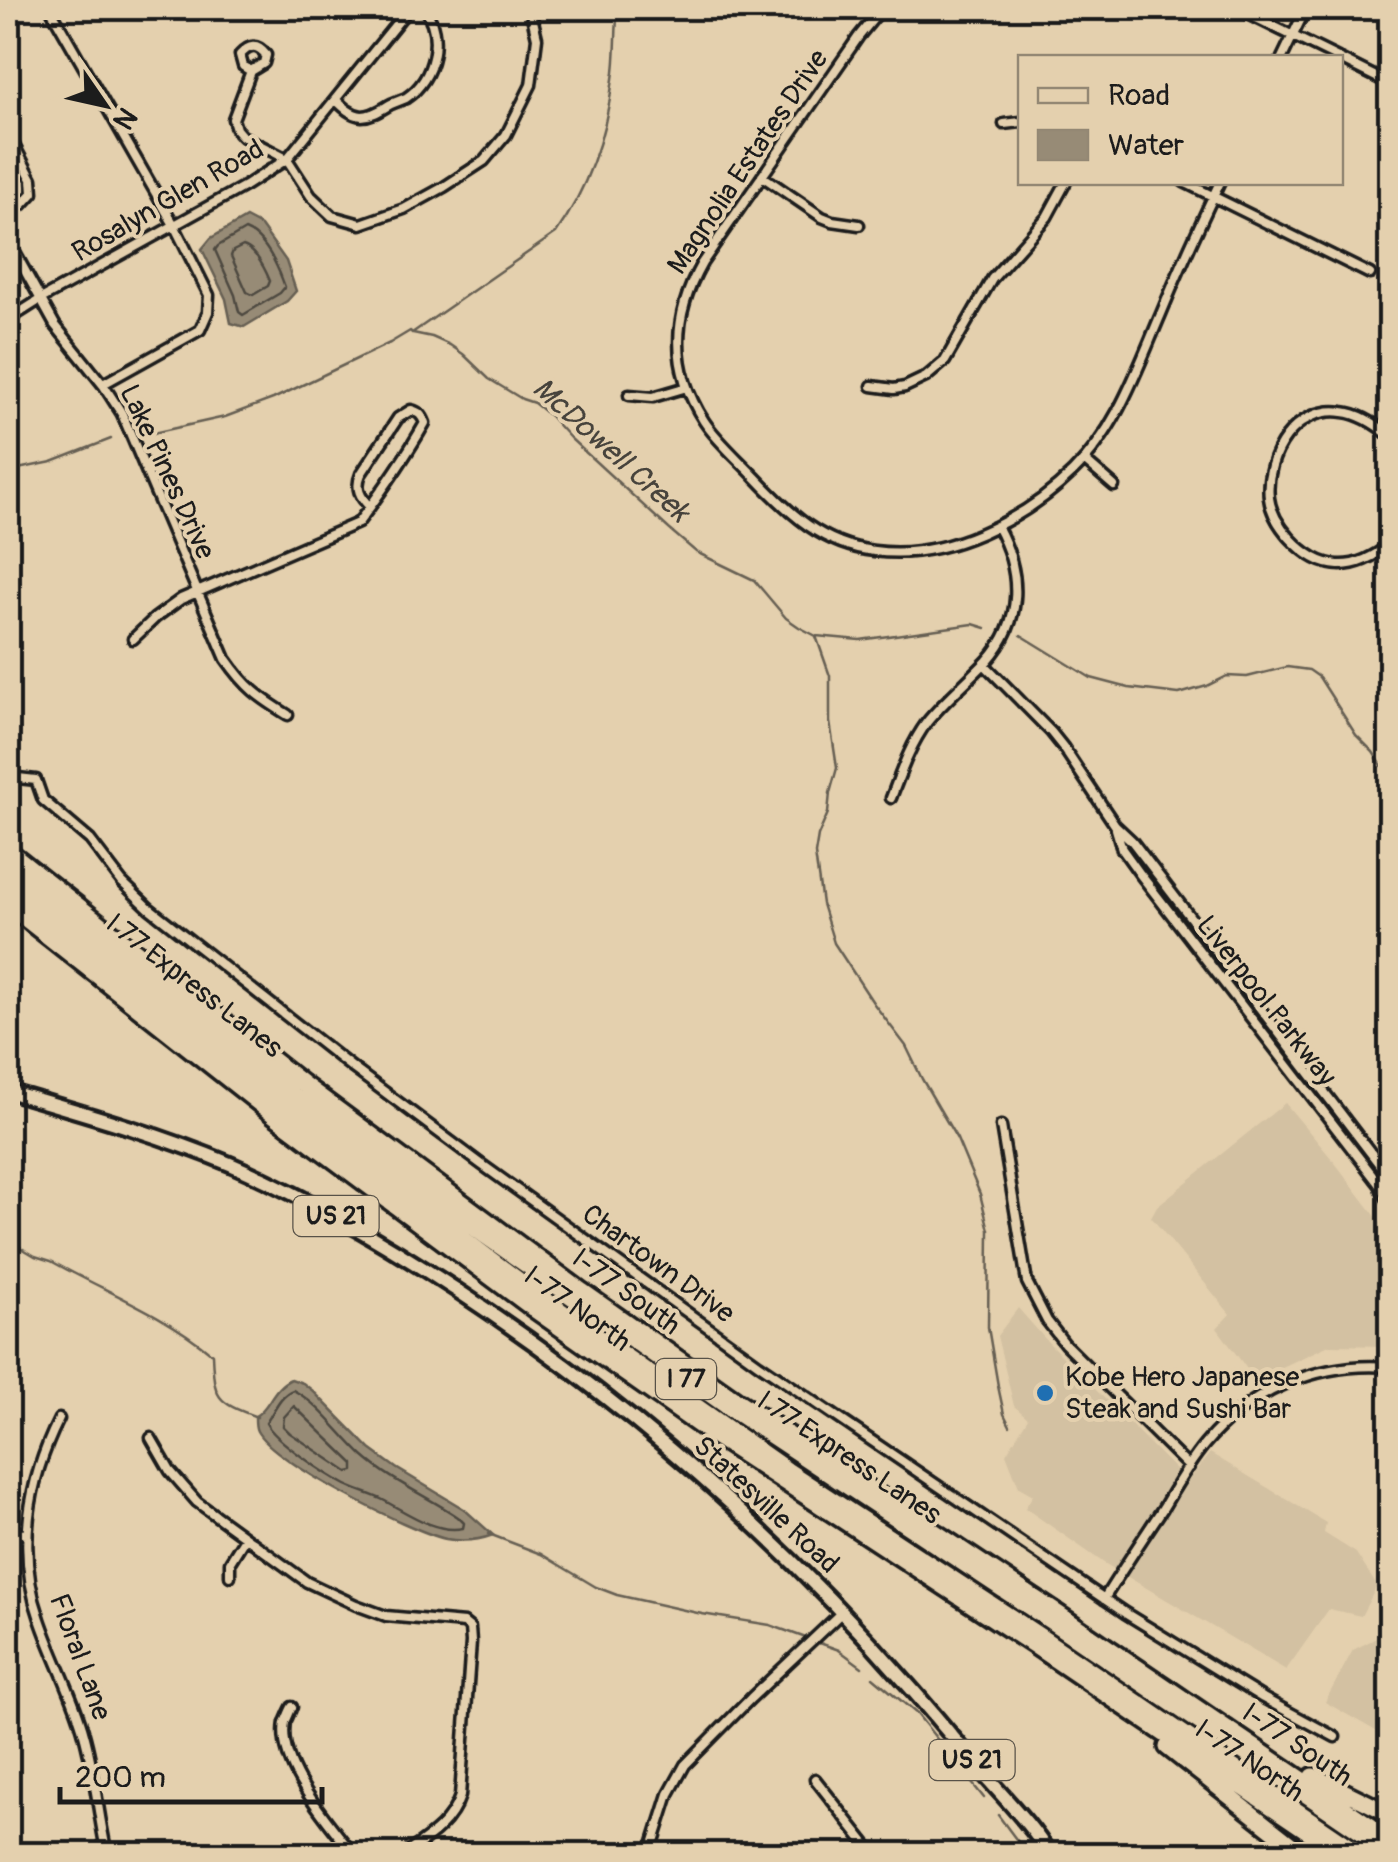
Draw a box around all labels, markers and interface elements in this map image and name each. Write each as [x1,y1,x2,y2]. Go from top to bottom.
street label: Magnolia Estates Drive [660,43,836,281]
north arrow [55,55,155,155]
legend [1018,55,1343,185]
text: Road [1108,77,1170,114]
text: N [105,101,144,136]
text: Water [1108,127,1185,164]
street label: Rosalyn Glen Road [66,132,270,270]
water label: McDowell Creek [525,370,699,532]
street label: Lake Pines Drive [111,379,223,565]
street label: I 77 Express Lanes [99,906,290,1066]
street label: Liverpool Parkway [1189,909,1344,1093]
road number: US 21 [294,1196,378,1236]
street label: Chartown Drive [575,1197,741,1331]
street label: I-77 South [565,1241,687,1343]
street label: I-77 North [517,1258,637,1360]
road number: I 77 [656,1359,716,1399]
place label: Kobe Hero Japanese Steak and Sushi Bar [1065,1360,1300,1427]
marker: Kobe Hero Japanese Steak and Sushi Bar [1034,1382,1056,1404]
street label: I 77 Express Lanes [750,1384,948,1533]
street label: Statesville Road [686,1429,846,1581]
street label: Floral Lane [41,1589,119,1725]
street label: I-77 South [1235,1695,1359,1795]
street label: I-77 North [1188,1712,1310,1810]
road number: US 21 [930,1740,1014,1780]
scale bar [60,1742,322,1804]
text: 200 m [75,1759,166,1796]

